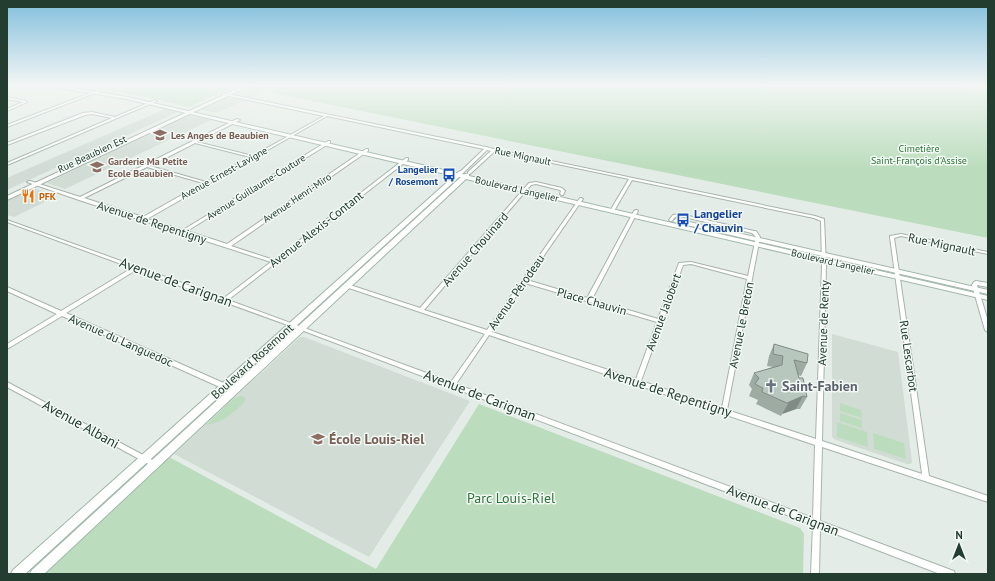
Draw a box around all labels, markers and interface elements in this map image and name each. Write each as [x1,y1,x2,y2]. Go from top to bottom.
school or university icon: Les Anges de Beaubien [152,127,168,143]
place label: Les Anges de Beaubien [171,129,269,142]
street label: Rue Beaubien Est [55,132,129,176]
park label: Cimetière Saint-François d'Assise [871,142,967,167]
street label: Avenue Ernest-Lavigne [178,144,270,202]
street label: Rue Mignault [494,144,553,168]
street label: Avenue Guillaume-Couture [204,151,308,223]
place label: Garderie Ma Petite Ecole Beaubien [108,155,187,180]
school or university icon: Garderie Ma Petite Ecole Beaubien [89,159,105,175]
place label: Langelier / Rosemont [388,163,439,188]
bus stop icon: Langelier / Rosemont [441,167,457,183]
street label: Avenue Henri-Miro [260,170,334,226]
street label: Boulevard Langelier [474,173,561,205]
restaurant icon: PFK [20,188,36,204]
street label: Avenue Alexis-Contant [266,188,366,270]
place label: PFK [39,190,57,203]
street label: Avenue de Repentigny [95,197,209,247]
place label: Langelier / Chauvin [693,206,743,235]
street label: Avenue Chouinard [439,209,511,289]
bus stop icon: Langelier / Chauvin [675,212,691,228]
street label: Rue Mignault [907,230,977,258]
street label: Boulevard Langelier [790,246,877,278]
street label: Avenue Pérodeau [484,251,548,333]
street label: Avenue de Carignan [117,253,235,311]
street label: Avenue Jalobert [642,271,684,353]
street label: Avenue de Renty [814,280,832,366]
street label: Avenue le Breton [725,281,757,369]
street label: Place Chauvin [555,284,629,318]
street label: Avenue du Languedoc [67,310,176,370]
street label: Rue Lescarbot [897,319,921,393]
street label: Boulevard Rosemont [208,320,296,402]
street label: Avenue de Repentigny [602,363,735,421]
street label: Avenue de Carignan [421,365,539,425]
place label: Saint-Fabien [782,377,858,395]
church icon: Saint-Fabien [763,378,779,394]
street label: Avenue Albani [39,395,123,453]
place label: École Louis-Riel [329,430,425,448]
school or university icon: École Louis-Riel [310,431,326,447]
street label: Avenue de Carignan [724,480,842,540]
park label: Parc Louis-Riel [467,489,555,507]
north arrow [939,525,979,565]
text: N [955,528,963,542]

